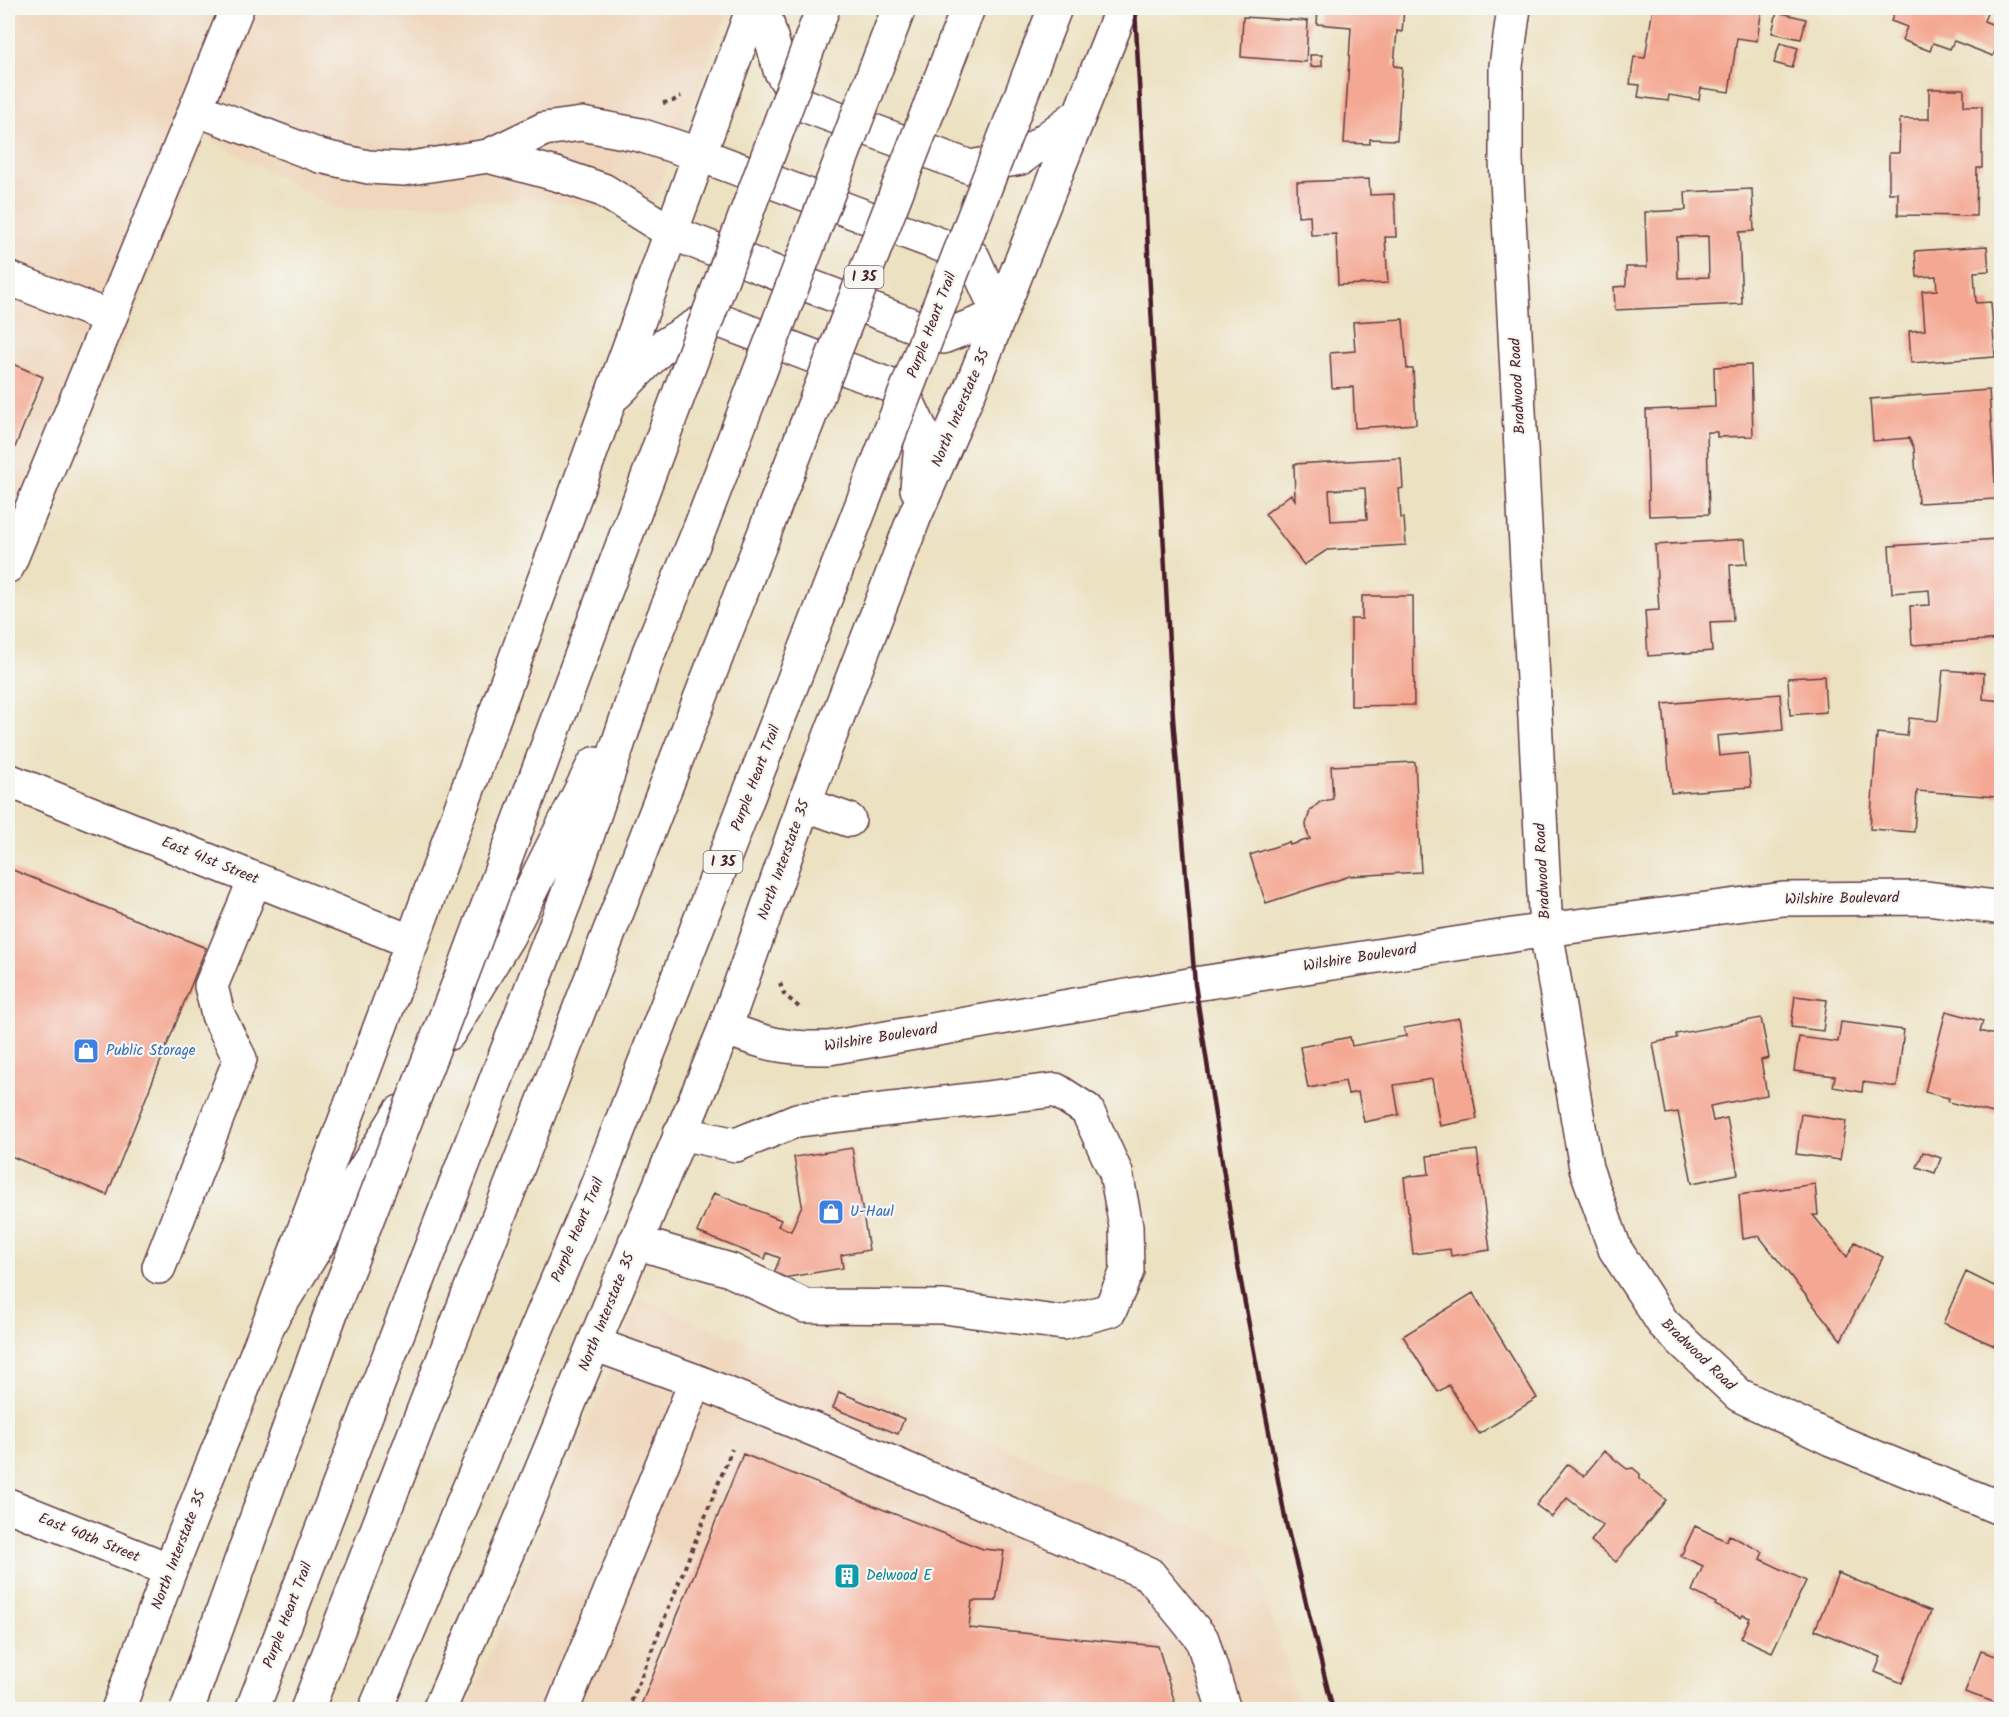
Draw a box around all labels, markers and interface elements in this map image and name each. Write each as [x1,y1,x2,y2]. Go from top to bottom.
road number: I 35 [844,266,884,288]
street label: Purple Heart Trail [901,268,963,382]
street label: Bradwood Road [1503,337,1533,435]
street label: North Interstate 35 [925,344,997,471]
street label: Purple Heart Trail [725,721,787,835]
street label: North Interstate 35 [751,796,817,923]
street label: Bradwood Road [1528,822,1558,920]
street label: East 41st Street [158,831,263,892]
road number: I 35 [704,851,742,873]
street label: Wilshire Boulevard [1785,886,1900,912]
street label: Wilshire Boulevard [1302,937,1419,979]
street label: Wilshire Boulevard [823,1017,940,1059]
shop icon: Public Storage [71,1036,101,1066]
place label: Public Storage [106,1039,196,1063]
street label: Purple Heart Trail [545,1174,611,1286]
shop icon: U-Haul [816,1197,846,1227]
place label: U-Haul [850,1200,894,1224]
street label: North Interstate 35 [572,1248,642,1375]
street label: Bradwood Road [1655,1313,1741,1397]
street label: North Interstate 35 [145,1486,213,1613]
street label: East 40th Street [35,1507,144,1569]
street label: Purple Heart Trail [257,1558,319,1672]
building icon: Delwood E [832,1561,862,1591]
place label: Delwood E [866,1564,933,1588]

